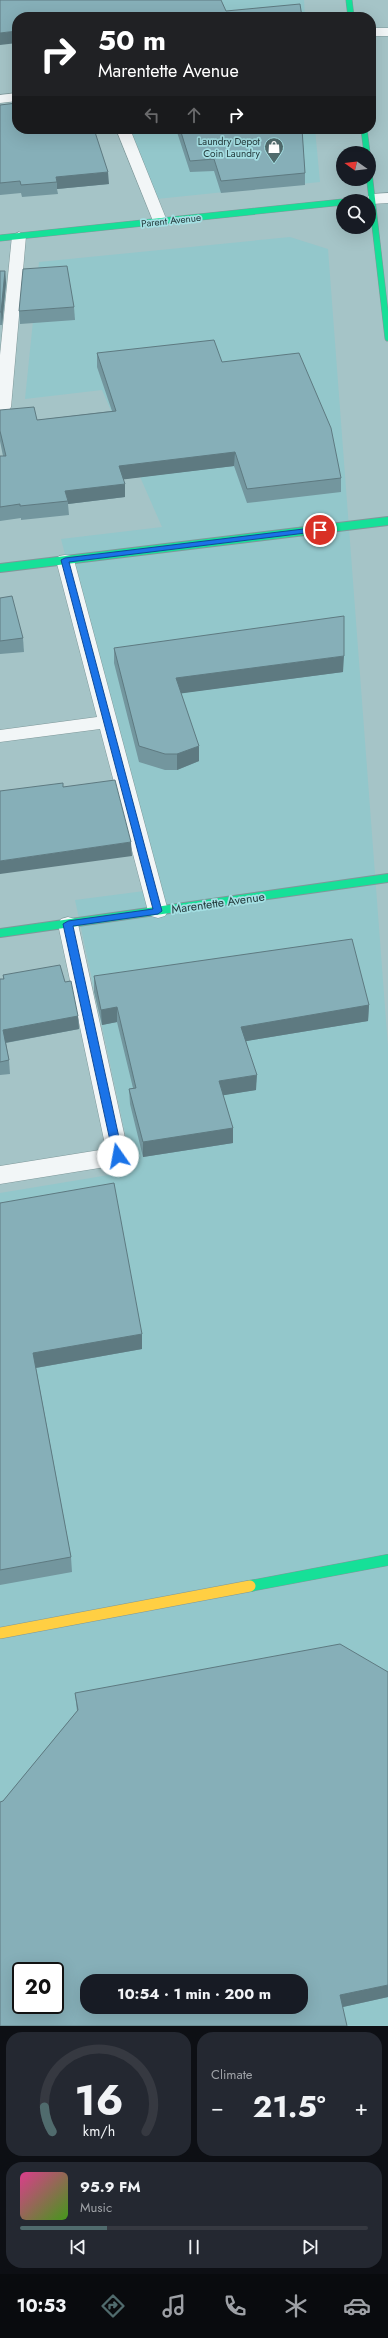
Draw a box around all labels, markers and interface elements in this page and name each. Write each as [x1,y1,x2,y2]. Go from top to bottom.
text: 50 m [98,20,166,61]
icon: right [32,28,84,80]
text: Marentette Avenue [98,58,239,84]
icon: left [141,104,163,126]
icon: ahead [183,104,205,126]
icon: right [225,104,247,126]
place label: Laundry Depot Coin Laundry [198,134,261,161]
shop icon: Laundry Depot Coin Laundry [263,136,285,164]
north arrow [336,146,376,186]
map controls [336,146,376,234]
button: search [336,194,376,234]
street label: Parent Avenue [140,210,202,231]
pin [303,513,337,547]
icon: arrive [309,519,331,541]
street label: Marentette Avenue [170,888,266,918]
position arrow [97,1135,139,1177]
speed limit sign: 20 [12,1962,64,2014]
text: 10:54 · 1 min · 200 m [117,1983,271,2005]
text: Climate [211,2065,252,2084]
text: 16 [74,2070,123,2131]
text: 21.5° [253,2085,326,2128]
text: − [211,2091,224,2123]
text: + [354,2091,368,2123]
text: km/h [82,2121,115,2141]
text: 95.9 FM [80,2176,141,2198]
text: Music [80,2198,112,2217]
icon: previous [67,2236,89,2258]
icon: pause [183,2236,205,2258]
icon: next [299,2236,321,2258]
icon: directions [99,2292,127,2320]
icon: music [160,2292,188,2320]
icon: phone [221,2292,249,2320]
icon: climate [282,2292,310,2320]
icon: car [343,2292,371,2320]
text: 10:53 [17,2293,66,2319]

